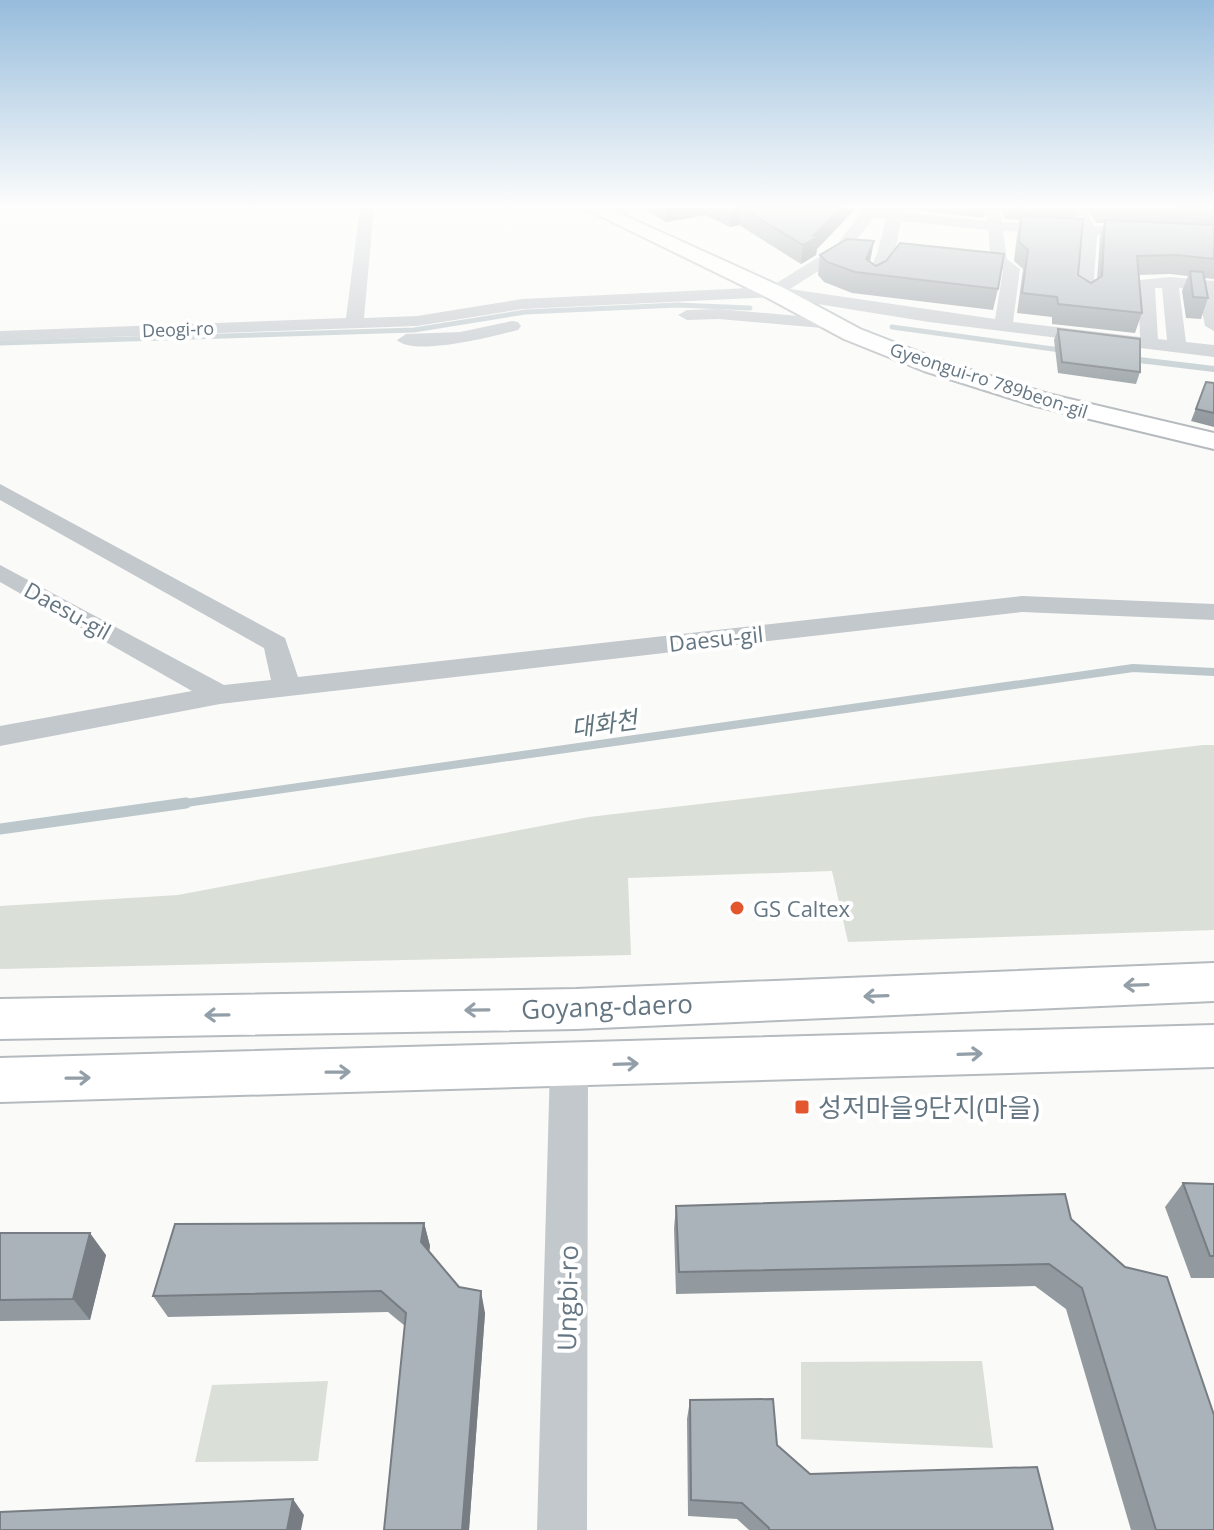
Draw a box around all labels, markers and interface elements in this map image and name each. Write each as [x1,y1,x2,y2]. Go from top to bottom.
street label: Deogi-ro [141,316,215,342]
street label: Gyeongui-ro 789beon-gil [887,337,1091,423]
street label: Daesu-gil [19,574,117,646]
street label: Daesu-gil [667,618,765,658]
water label: 대화천 [569,702,642,744]
place label: GS Caltex [753,893,851,923]
marker: GS Caltex [728,899,746,917]
one-way arrow [1123,978,1150,993]
street label: Goyang-daero [521,985,693,1027]
one-way arrow [863,989,890,1004]
one-way arrow [464,1003,491,1018]
one-way arrow [204,1007,231,1023]
one-way arrow [956,1046,983,1061]
one-way arrow [612,1057,639,1072]
one-way arrow [324,1064,351,1079]
one-way arrow [64,1071,91,1086]
place label: 성저마을9단지(마을) [818,1089,1040,1125]
marker: 성저마을9단지(마을) [793,1098,811,1116]
street label: Ungbi-ro [548,1245,586,1351]

